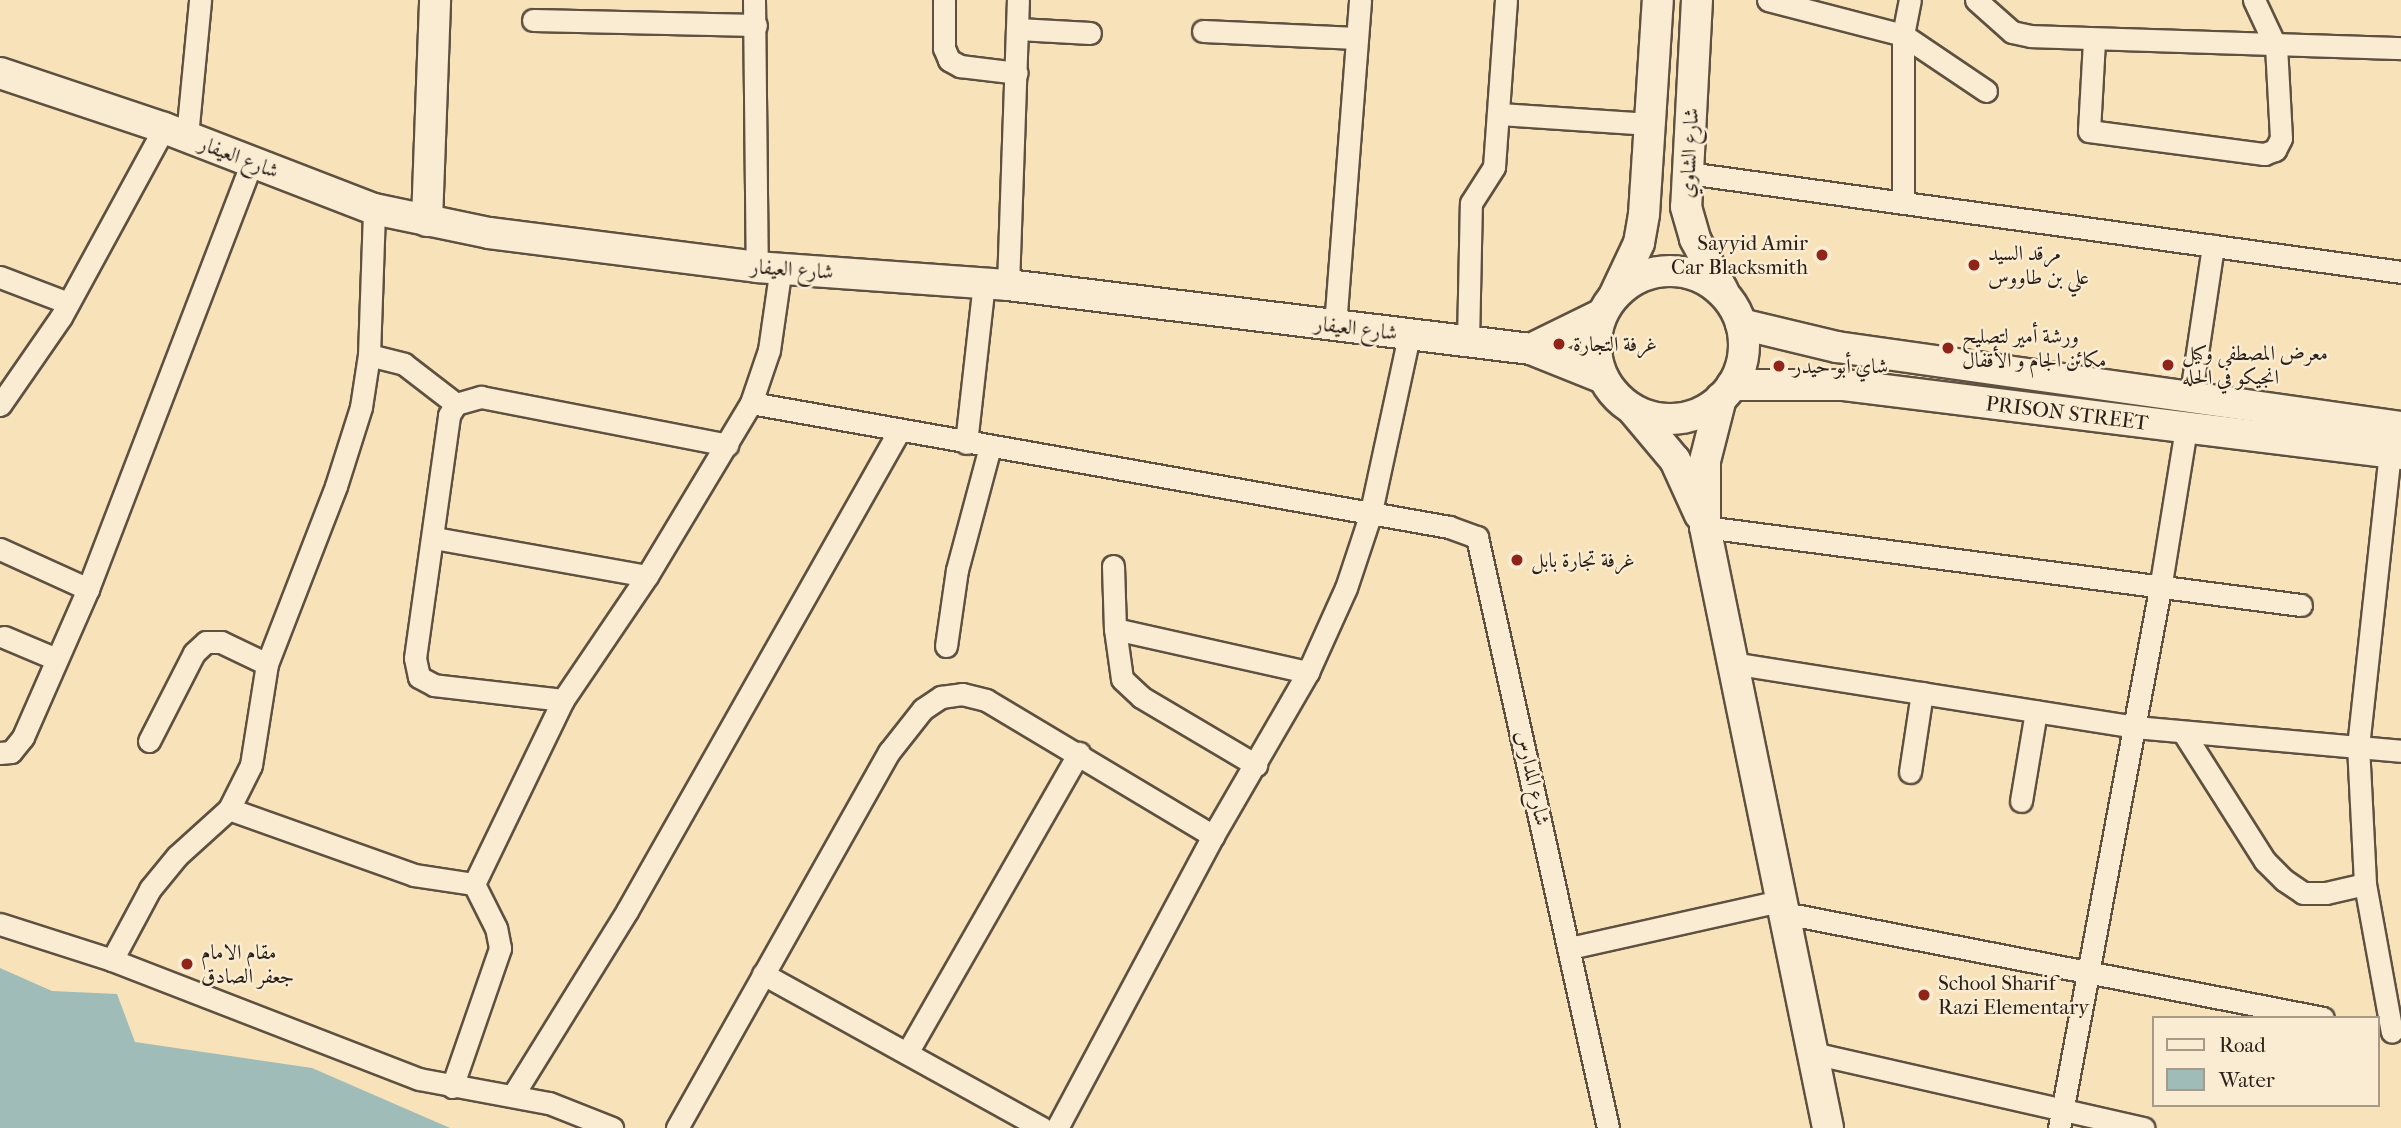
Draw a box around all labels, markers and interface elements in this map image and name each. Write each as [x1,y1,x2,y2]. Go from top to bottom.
street label: شارع الشاوي [1674,107,1704,199]
street label: شارع العيفار [196,130,282,184]
place label: Sayyid Amir Car Blacksmith [1671,230,1808,280]
place label: مرقد السيد علي بن طاووس [1988,240,2089,290]
marker: Sayyid Amir Car Blacksmith [1814,247,1830,263]
street label: شارع العيفار [750,254,834,284]
marker: مرقد السيد علي بن طاووس [1966,257,1982,273]
street label: شارع العيفار [1313,310,1399,346]
place label: ورشة أمير لتصليح مكائن الجام و الأقفال [1962,323,2106,373]
place label: غرفة التجارة [1573,331,1657,357]
marker: غرفة التجارة [1551,336,1567,352]
marker: ورشة أمير لتصليح مكائن الجام و الأقفال [1940,340,1956,356]
place label: معرض المصطفى وكيل انجيكو في الحله [2182,340,2328,390]
place label: شاي أبو حيدر [1793,353,1888,379]
marker: معرض المصطفى وكيل انجيكو في الحله [2160,357,2176,373]
marker: شاي أبو حيدر [1771,358,1787,374]
street label: PRISON STREET [1984,391,2150,435]
place label: غرفة تجارة بابل [1531,547,1635,573]
marker: غرفة تجارة بابل [1509,552,1525,568]
street label: شارع المدارس [1511,728,1555,828]
place label: مقام الامام جعفر الصادق [201,939,294,989]
marker: مقام الامام جعفر الصادق [179,956,195,972]
place label: School Sharif Razi Elementary [1938,970,2089,1020]
marker: School Sharif Razi Elementary [1916,987,1932,1003]
legend [2152,1016,2380,1107]
text: Road [2219,1033,2266,1057]
text: Water [2219,1068,2275,1092]

